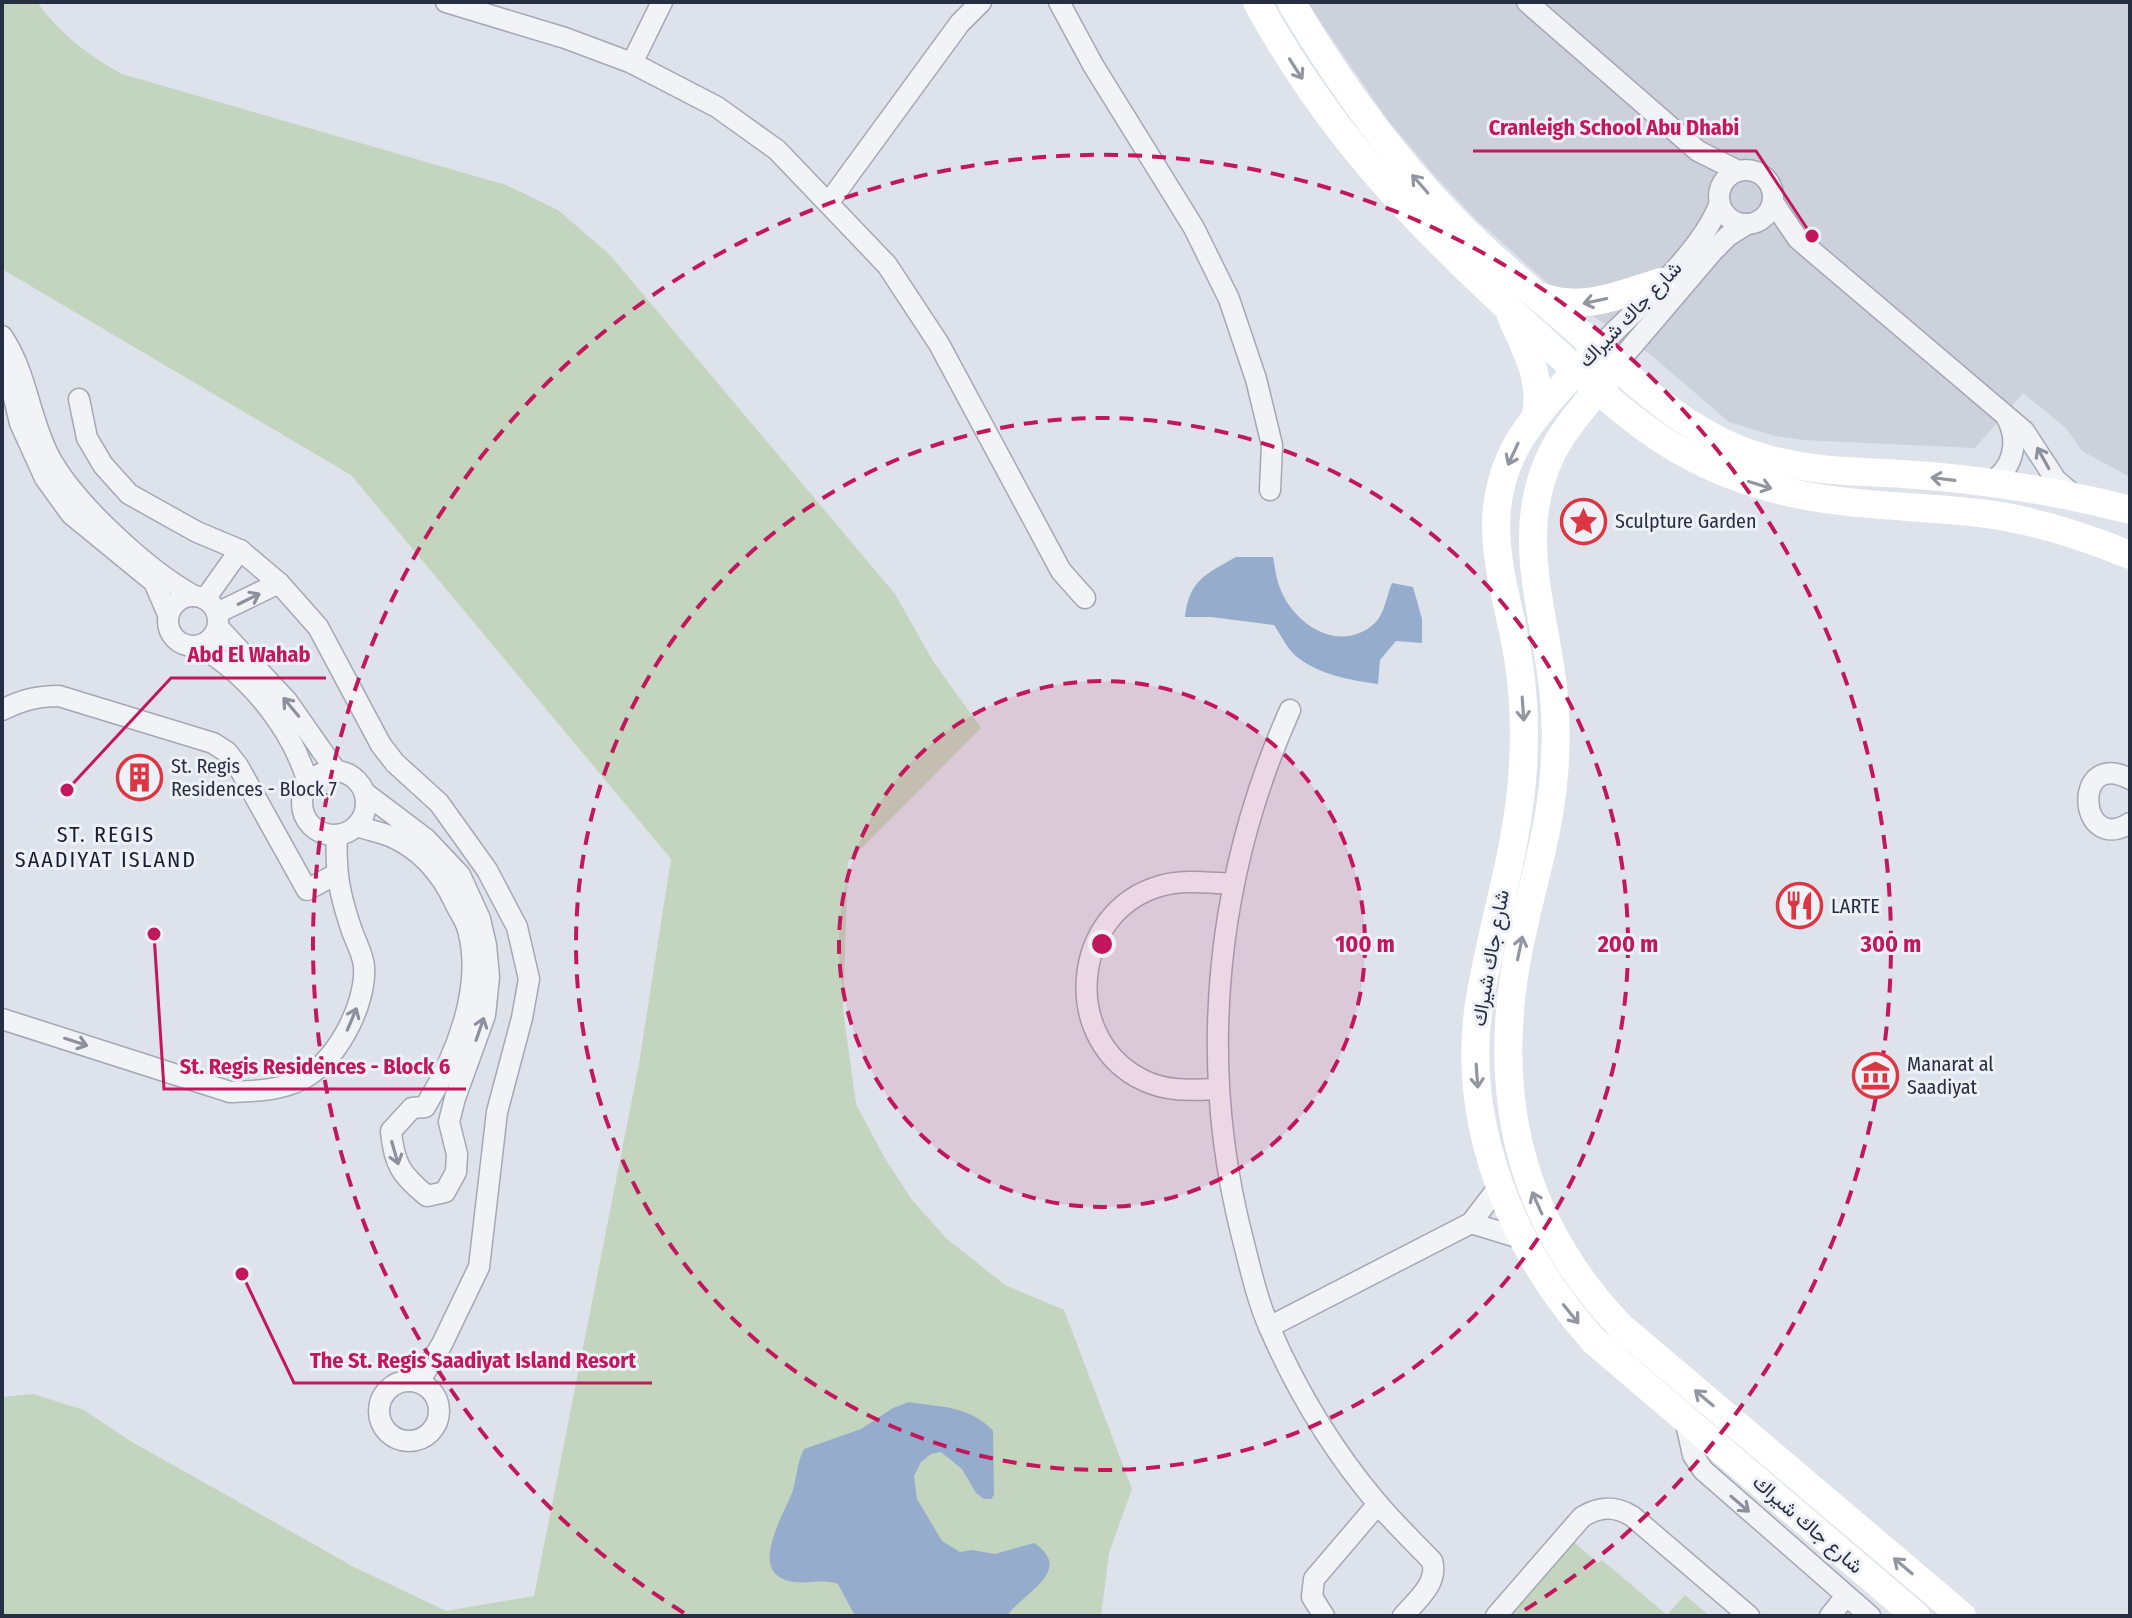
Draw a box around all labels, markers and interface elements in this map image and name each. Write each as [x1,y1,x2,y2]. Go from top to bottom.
one-way arrow [1288,57,1304,80]
callout: Cranleigh School Abu Dhabi [1473,105,1756,151]
text: Cranleigh School Abu Dhabi [1489,114,1739,141]
one-way arrow [1412,174,1430,194]
street label: شارع جاك شيراك [1573,256,1688,373]
one-way arrow [1583,294,1609,309]
one-way arrow [1505,441,1520,466]
one-way arrow [2035,447,2051,470]
one-way arrow [1930,471,1957,486]
one-way arrow [1747,478,1773,493]
place icon: Sculpture Garden [1560,497,1608,545]
place label: Sculpture Garden [1615,509,1757,533]
one-way arrow [236,591,260,606]
callout: Abd El Wahab [171,632,326,678]
text: Abd El Wahab [187,641,311,668]
one-way arrow [1516,695,1531,722]
one-way arrow [282,697,300,718]
building icon: St. Regis Residences - Block 7 [116,753,164,801]
place label: St. Regis Residences - Block 7 [171,754,337,801]
district label: ST. REGIS SAADIYAT ISLAND [15,821,197,873]
restaurant icon: LARTE [1776,882,1824,930]
street label: شارع جاك شيراك [1466,888,1516,1028]
place label: LARTE [1831,894,1880,918]
centre of rings [1088,930,1116,958]
text: 100 m [1335,930,1395,958]
text: 200 m [1597,930,1658,958]
text: 300 m [1860,930,1921,958]
one-way arrow [1513,936,1528,961]
one-way arrow [345,1007,360,1032]
one-way arrow [474,1017,489,1042]
one-way arrow [63,1035,89,1050]
callout: St. Regis Residences - Block 6 [164,1043,466,1089]
museum icon: Manarat al Saadiyat [1852,1052,1900,1100]
place label: Manarat al Saadiyat [1907,1052,1994,1099]
text: St. Regis Residences - Block 6 [180,1053,450,1080]
one-way arrow [1470,1062,1485,1089]
one-way arrow [388,1139,403,1165]
one-way arrow [1529,1191,1544,1216]
one-way arrow [1562,1303,1579,1324]
callout: The St. Regis Saadiyat Island Resort [294,1337,652,1383]
text: The St. Regis Saadiyat Island Resort [310,1347,636,1374]
one-way arrow [1694,1389,1715,1407]
street label: شارع جاك شيراك [1747,1470,1868,1580]
one-way arrow [1730,1495,1750,1513]
one-way arrow [1893,1557,1913,1575]

